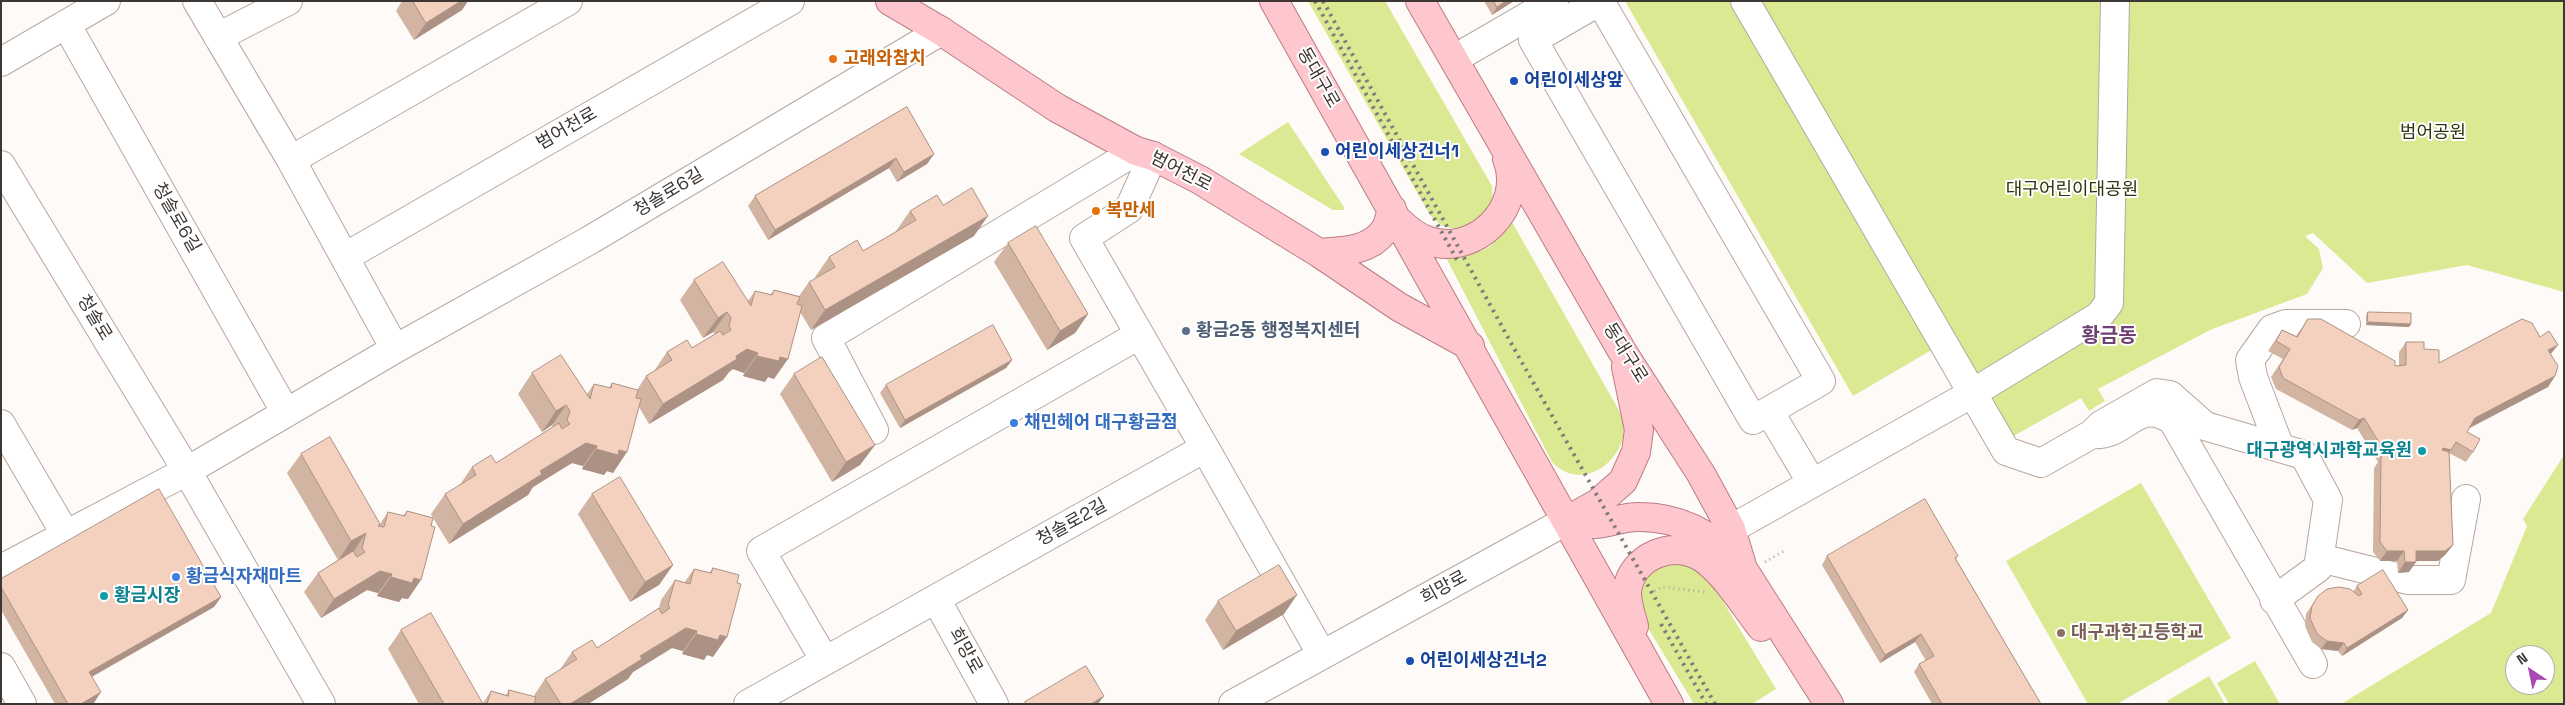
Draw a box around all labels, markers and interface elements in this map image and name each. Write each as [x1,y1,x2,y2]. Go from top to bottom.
street label: 동대구로 [1292,44,1344,112]
place label: 고래와참치 [843,48,926,70]
marker: 고래와참치 [827,53,839,65]
place label: 어린이세상앞 [1524,70,1623,92]
marker: 어린이세상앞 [1508,75,1520,87]
street label: 범어천로 [533,103,601,155]
park label: 범어공원 [2400,122,2466,144]
place label: 어린이세상건너1 [1335,141,1459,163]
marker: 어린이세상건너1 [1319,146,1331,158]
street label: 범어천로 [1147,147,1215,197]
street label: 청솔로6길 [630,164,708,222]
street label: 청솔로6길 [147,179,205,257]
park label: 대구어린이대공원 [2006,179,2138,201]
place label: 복만세 [1106,200,1156,222]
marker: 복만세 [1090,205,1102,217]
street label: 청솔로 [72,291,116,345]
street label: 동대구로 [1598,319,1652,387]
place label: 황금2동 행정복지센터 [1196,320,1360,342]
marker: 황금2동 행정복지센터 [1180,325,1192,337]
district label: 황금동 [2081,325,2137,349]
place label: 채민헤어 대구황금점 [1024,412,1178,434]
marker: 채민헤어 대구황금점 [1008,417,1020,429]
place label: 대구광역시과학교육원 [2246,440,2412,462]
marker: 대구광역시과학교육원 [2416,445,2428,457]
street label: 청솔로2길 [1033,495,1111,551]
place label: 황금식자재마트 [186,566,302,588]
street label: 희망로 [1417,567,1471,609]
marker: 황금식자재마트 [170,571,182,583]
place label: 황금시장 [114,585,180,607]
marker: 황금시장 [98,590,110,602]
place label: 대구과학고등학교 [2071,622,2203,644]
street label: 희망로 [944,624,986,678]
marker: 대구과학고등학교 [2055,627,2067,639]
north arrow [2505,645,2555,695]
text: N [2513,648,2531,668]
place label: 어린이세상건너2 [1420,650,1547,672]
marker: 어린이세상건너2 [1404,655,1416,667]

